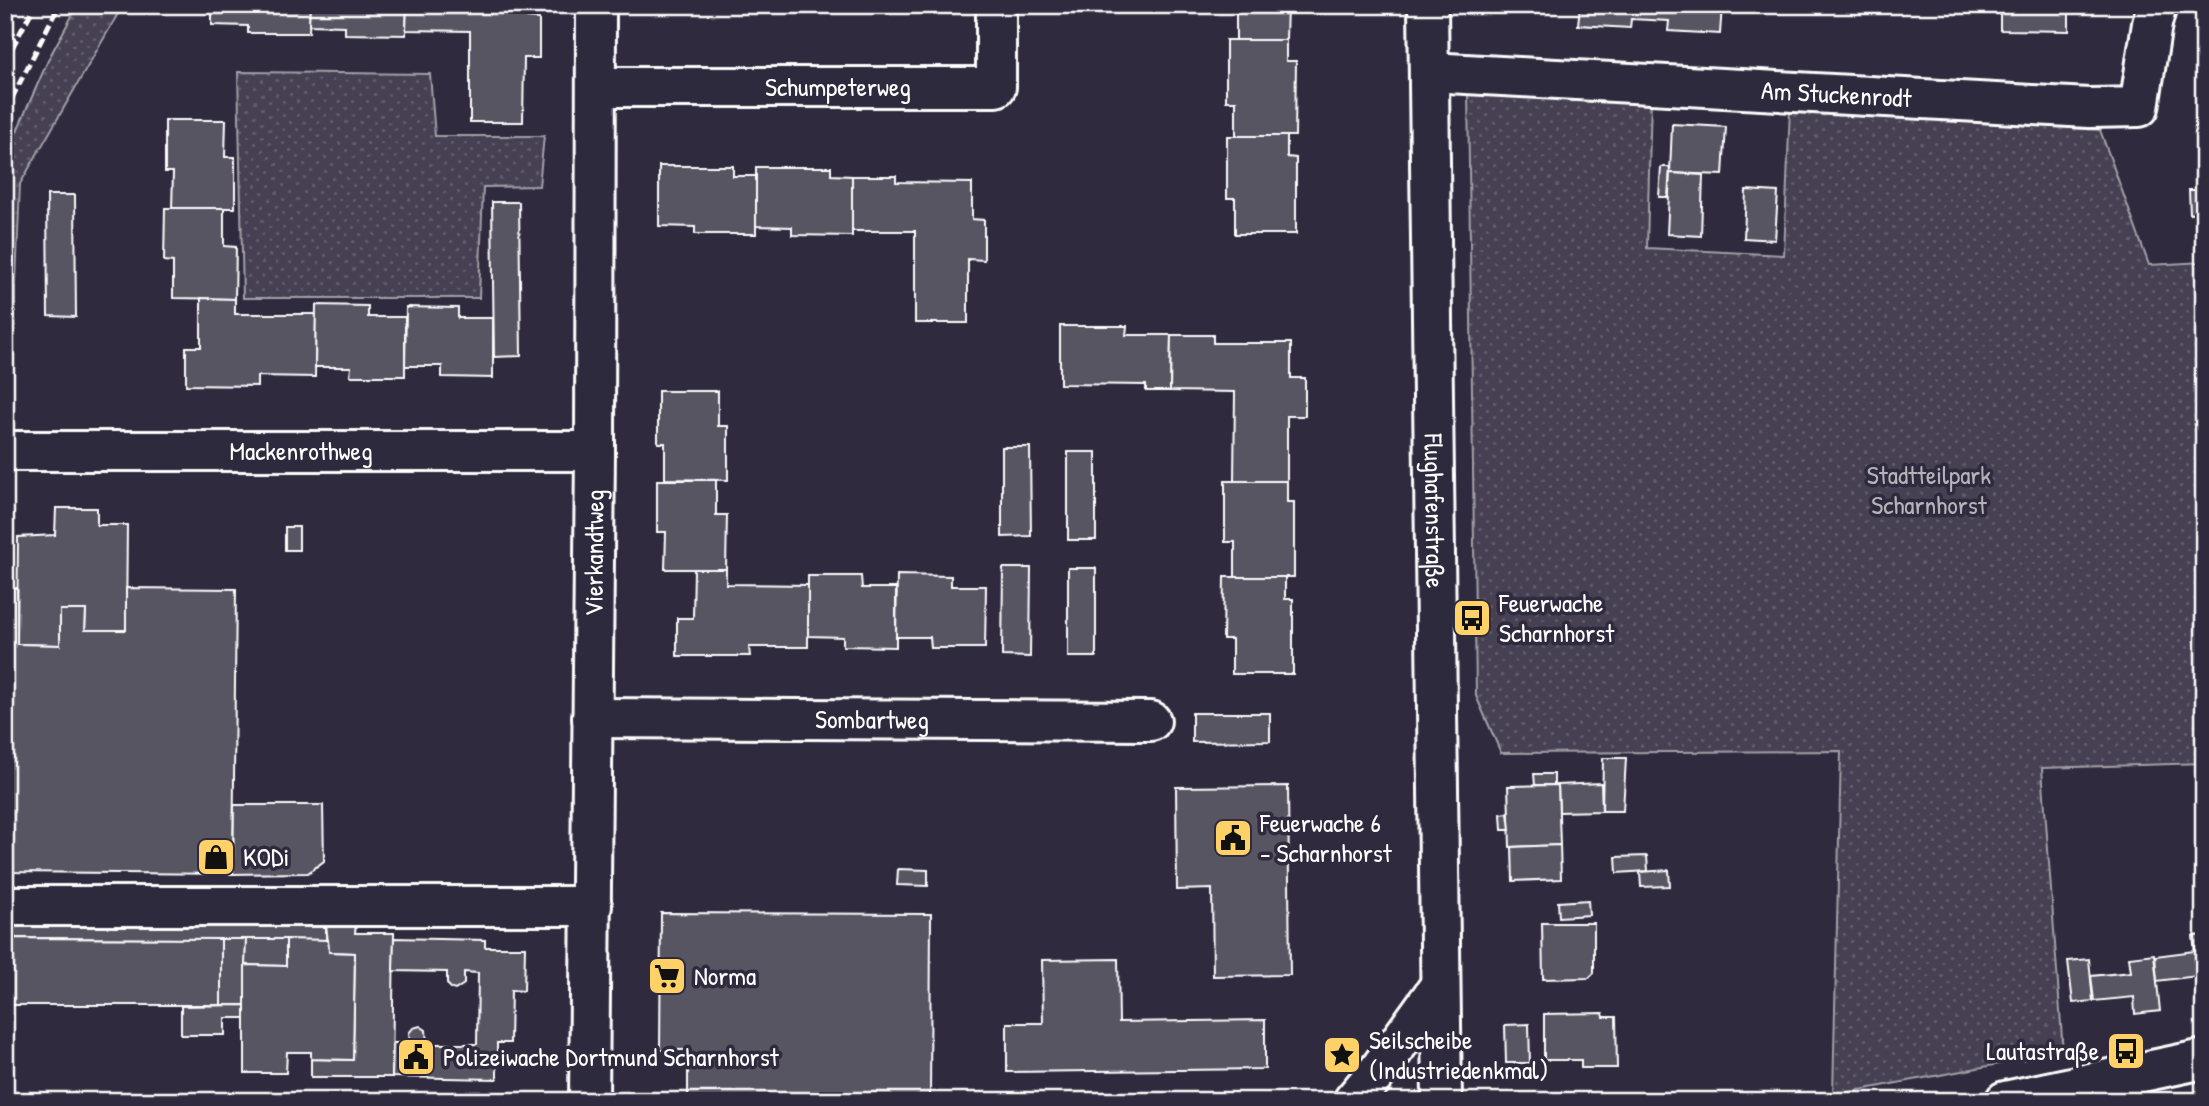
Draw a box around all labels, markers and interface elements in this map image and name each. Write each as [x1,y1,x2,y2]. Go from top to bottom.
street label: Schumpeterweg [765,69,911,104]
street label: Am Stuckenrodt [1760,72,1913,115]
street label: Flughafenstraße [1416,432,1453,588]
street label: Mackenrothweg [229,433,373,468]
park label: Stadtteilpark Scharnhorst [1867,457,1991,522]
street label: Vierkandtweg [575,490,612,617]
place label: Feuerwache Scharnhorst [1498,585,1615,650]
bus stop icon: Feuerwache Scharnhorst [1451,597,1493,639]
street label: Sombartweg [815,701,929,737]
place label: Feuerwache 6 - Scharnhorst [1259,805,1393,870]
public building icon: Feuerwache 6 - Scharnhorst [1212,817,1254,859]
shop icon: KODi [195,836,237,878]
place label: KODi [243,839,289,874]
supermarket icon: Norma [646,955,688,997]
place label: Norma [694,958,756,993]
place label: Seilscheibe (Industriedenkmal) [1369,1022,1549,1087]
bus stop icon: Lautastraße [2105,1030,2147,1072]
place label: Lautastraße [1986,1033,2099,1068]
place icon: Seilscheibe (Industriedenkmal) [1321,1034,1363,1076]
public building icon: Polizeiwache Dortmund Scharnhorst [395,1036,437,1078]
place label: Polizeiwache Dortmund Scharnhorst [443,1039,780,1074]

